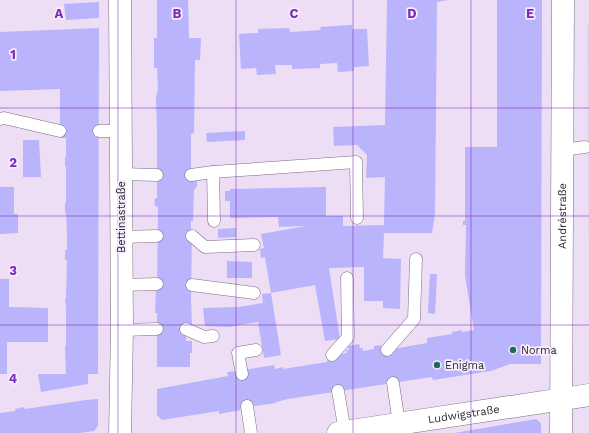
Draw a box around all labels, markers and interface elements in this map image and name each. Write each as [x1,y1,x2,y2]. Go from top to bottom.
text: A [55,6,64,21]
text: B [173,6,182,21]
text: C [290,6,299,21]
text: D [407,6,417,21]
text: E [526,6,534,21]
text: 1 [10,47,16,62]
text: 2 [9,155,17,170]
street label: Bettinastraße [115,181,128,253]
street label: Andréstraße [556,183,569,249]
text: 3 [9,263,17,278]
place label: Norma [521,344,557,357]
marker: Norma [508,345,518,355]
place label: Enigma [445,359,484,372]
marker: Enigma [432,360,442,370]
text: 4 [9,371,18,386]
street label: Ludwigstraße [427,403,500,426]

